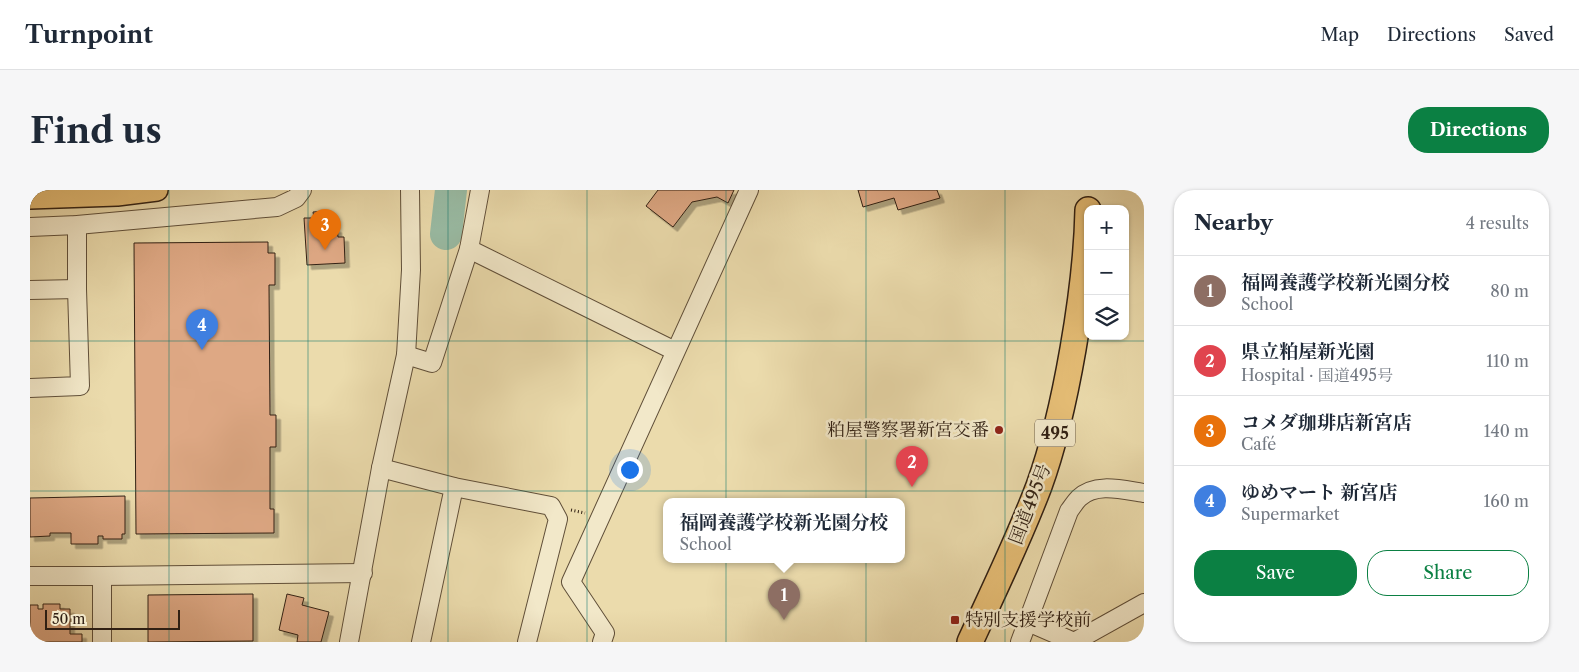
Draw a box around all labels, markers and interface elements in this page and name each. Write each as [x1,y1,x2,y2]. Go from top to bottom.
text: Turnpoint [25,20,153,49]
text: Map [1320,24,1359,46]
text: Directions [1387,24,1476,46]
text: Saved [1504,24,1554,46]
button: Directions [1408,107,1549,153]
text: Find us [30,109,162,152]
map controls [1084,205,1129,340]
button: + [1084,205,1129,250]
pin: 3 [309,209,341,250]
text: Nearby [1194,210,1273,235]
text: 4 results [1466,213,1529,233]
button: − [1084,250,1129,295]
text: 福岡養護学校新光園分校 [1241,271,1450,294]
text: 1 [1206,281,1214,301]
text: 80 m [1490,281,1529,301]
text: School [1241,294,1293,314]
button: layers [1084,295,1129,340]
pin: 4 [186,309,218,350]
text: 県立粕屋新光園 [1241,340,1374,363]
text: 2 [1205,351,1215,371]
text: 110 m [1486,351,1529,371]
text: Hospital · 国道495号 [1241,365,1393,385]
text: コメダ珈琲店新宮店 [1241,411,1412,434]
place label: 粕屋警察署新宮交番 [827,419,989,441]
road number: 495 [1035,420,1075,446]
text: 3 [1205,421,1215,441]
text: 140 m [1484,421,1529,441]
marker: 粕屋警察署新宮交番 [993,424,1005,436]
text: Café [1241,434,1276,454]
pin: 2 [896,446,928,487]
your location [617,457,643,483]
street label: 国道495号 [1005,461,1055,547]
text: ゆめマート 新宮店 [1241,481,1398,504]
text: 4 [1205,491,1215,511]
text: 160 m [1484,491,1529,511]
popup [663,498,905,563]
text: Supermarket [1241,504,1339,524]
text: 福岡養護学校新光園分校 [679,511,889,534]
text: School [679,534,732,554]
button: Save [1194,550,1357,596]
button: Share [1367,550,1529,596]
pin: 1 [768,579,800,620]
scale bar [45,607,180,630]
place label: 特別支援学校前 [965,609,1091,631]
text: 50 m [52,610,85,628]
marker: 特別支援学校前 [949,614,961,626]

